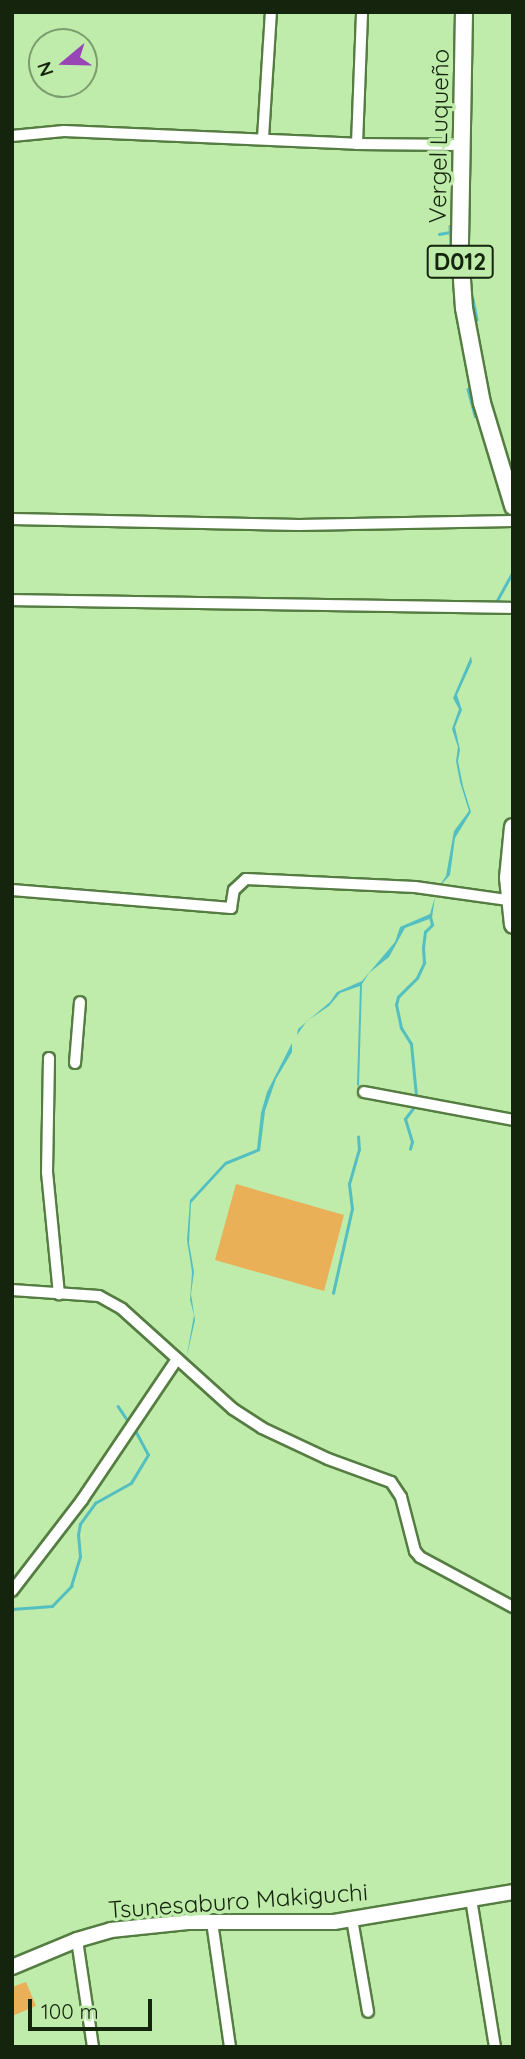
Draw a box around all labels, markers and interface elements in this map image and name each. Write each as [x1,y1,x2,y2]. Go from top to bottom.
north arrow [28,28,98,98]
street label: Vergel Luqueño [423,48,455,224]
text: N [31,59,59,80]
road number: D012 [425,243,495,282]
street label: Tsunesaburo Makiguchi [107,1878,369,1924]
scale bar [32,1986,156,2030]
text: 100 m [41,1998,99,2024]

